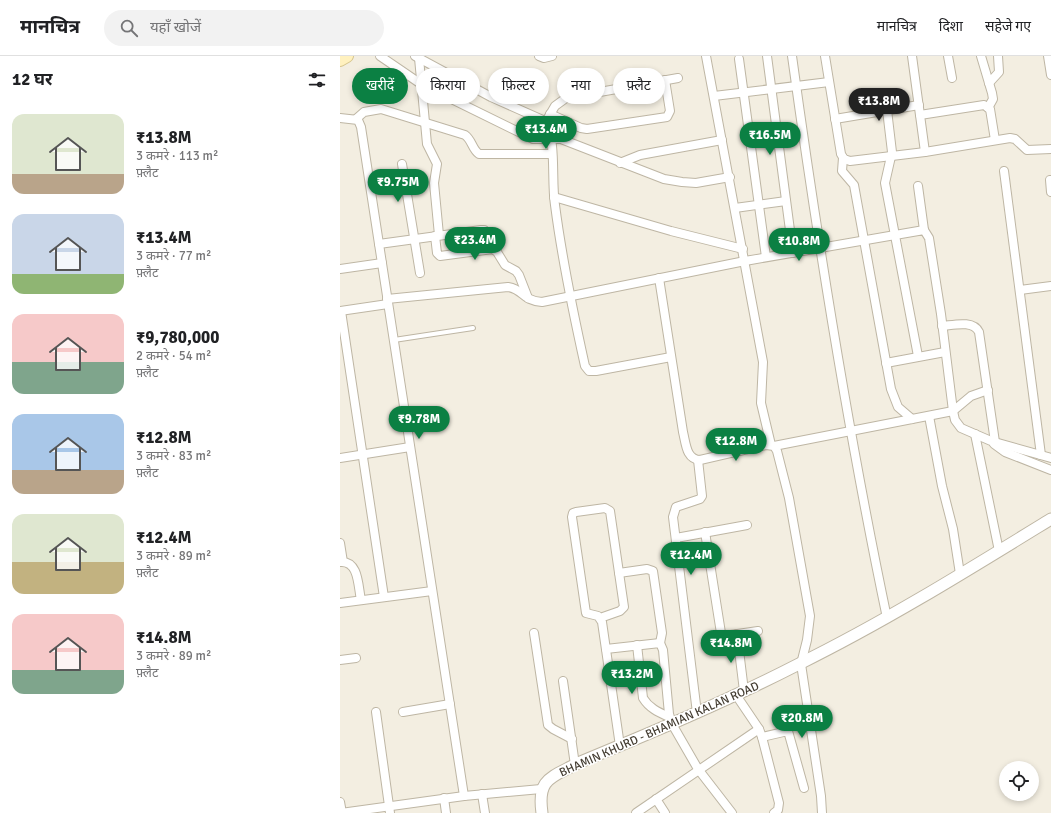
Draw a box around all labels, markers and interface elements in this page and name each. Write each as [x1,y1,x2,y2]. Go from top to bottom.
search box [104,10,384,46]
text: मानचित्र [20,15,80,39]
icon: search [118,17,140,39]
text: यहाँ खोजें [150,18,201,36]
text: मानचित्र [877,18,917,35]
text: दिशा [939,18,963,35]
text: सहेजे गए [985,18,1031,35]
chip: खरीदें [352,68,408,104]
chip: किराया [416,68,480,104]
chip: फ़िल्टर [488,68,549,104]
chip: नया [557,68,605,104]
chip: फ़्लैट [613,68,665,104]
text: 12 घर [12,69,53,90]
icon: filters [306,69,328,91]
pin: ₹13.8M [846,88,912,122]
text: ₹13.8M [858,93,900,109]
pin: ₹13.4M [513,116,579,150]
text: ₹13.4M [525,121,567,137]
pin: ₹16.5M [737,122,803,156]
text: ₹13.8M [136,127,192,148]
text: ₹16.5M [749,127,791,143]
icon: home [44,130,92,178]
text: 3 कमरे · 113 m² [136,148,218,164]
text: फ़्लैट [136,165,159,181]
pin: ₹9.75M [365,169,431,203]
text: ₹9.75M [377,174,419,190]
text: ₹13.4M [136,227,192,248]
pin: ₹23.4M [442,227,508,261]
pin: ₹10.8M [766,228,832,262]
icon: home [44,230,92,278]
text: ₹23.4M [454,232,496,248]
text: ₹10.8M [778,233,820,249]
text: 3 कमरे · 77 m² [136,248,211,264]
text: फ़्लैट [136,265,159,281]
text: ₹9,780,000 [136,327,219,348]
icon: home [44,330,92,378]
text: 2 कमरे · 54 m² [136,348,211,364]
text: फ़्लैट [136,365,159,381]
pin: ₹9.78M [386,406,452,440]
text: ₹9.78M [398,411,440,427]
text: ₹12.8M [136,427,192,448]
pin: ₹12.8M [703,428,769,462]
icon: home [44,430,92,478]
text: ₹12.8M [715,433,757,449]
text: 3 कमरे · 83 m² [136,448,211,464]
text: फ़्लैट [136,465,159,481]
text: ₹12.4M [136,527,192,548]
icon: home [44,530,92,578]
pin: ₹12.4M [658,542,724,576]
text: ₹12.4M [670,547,712,563]
text: 3 कमरे · 89 m² [136,548,211,564]
text: फ़्लैट [136,565,159,581]
text: ₹14.8M [136,627,192,648]
icon: home [44,630,92,678]
pin: ₹14.8M [698,630,764,664]
text: ₹14.8M [710,635,752,651]
text: 3 कमरे · 89 m² [136,648,211,664]
pin: ₹13.2M [599,661,665,695]
text: फ़्लैट [136,665,159,681]
text: ₹13.2M [611,666,653,682]
street label: BHAMIN KHURD - BHAMIAN KALAN ROAD [557,678,762,780]
pin: ₹20.8M [769,705,835,739]
text: ₹20.8M [781,710,823,726]
map controls [999,761,1039,801]
button: locate [999,761,1039,801]

